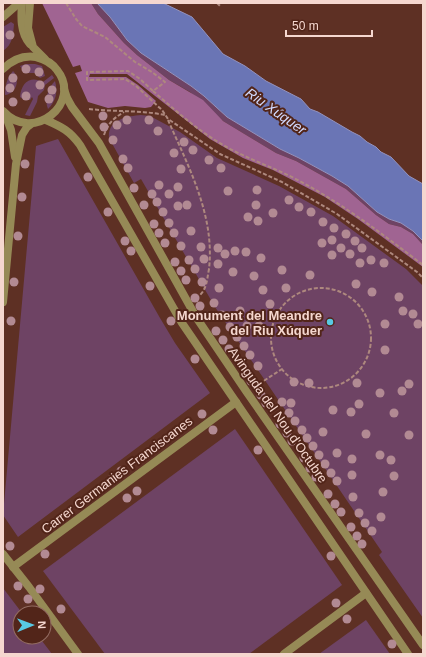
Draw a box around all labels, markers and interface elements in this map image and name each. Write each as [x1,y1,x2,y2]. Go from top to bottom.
scale bar [286,12,372,38]
text: 50 m [292,19,319,33]
water label: Riu Xúquer [243,84,310,138]
place label: Monument del Meandre del Riu Xúquer [177,308,322,338]
marker: Monument del Meandre del Riu Xúquer [325,317,335,327]
street label: Avinguda del Nou d'Octubre [225,344,331,486]
street label: Carrer Germanies Franciscanes [39,413,196,537]
north arrow [12,605,52,645]
text: N [36,621,48,629]

